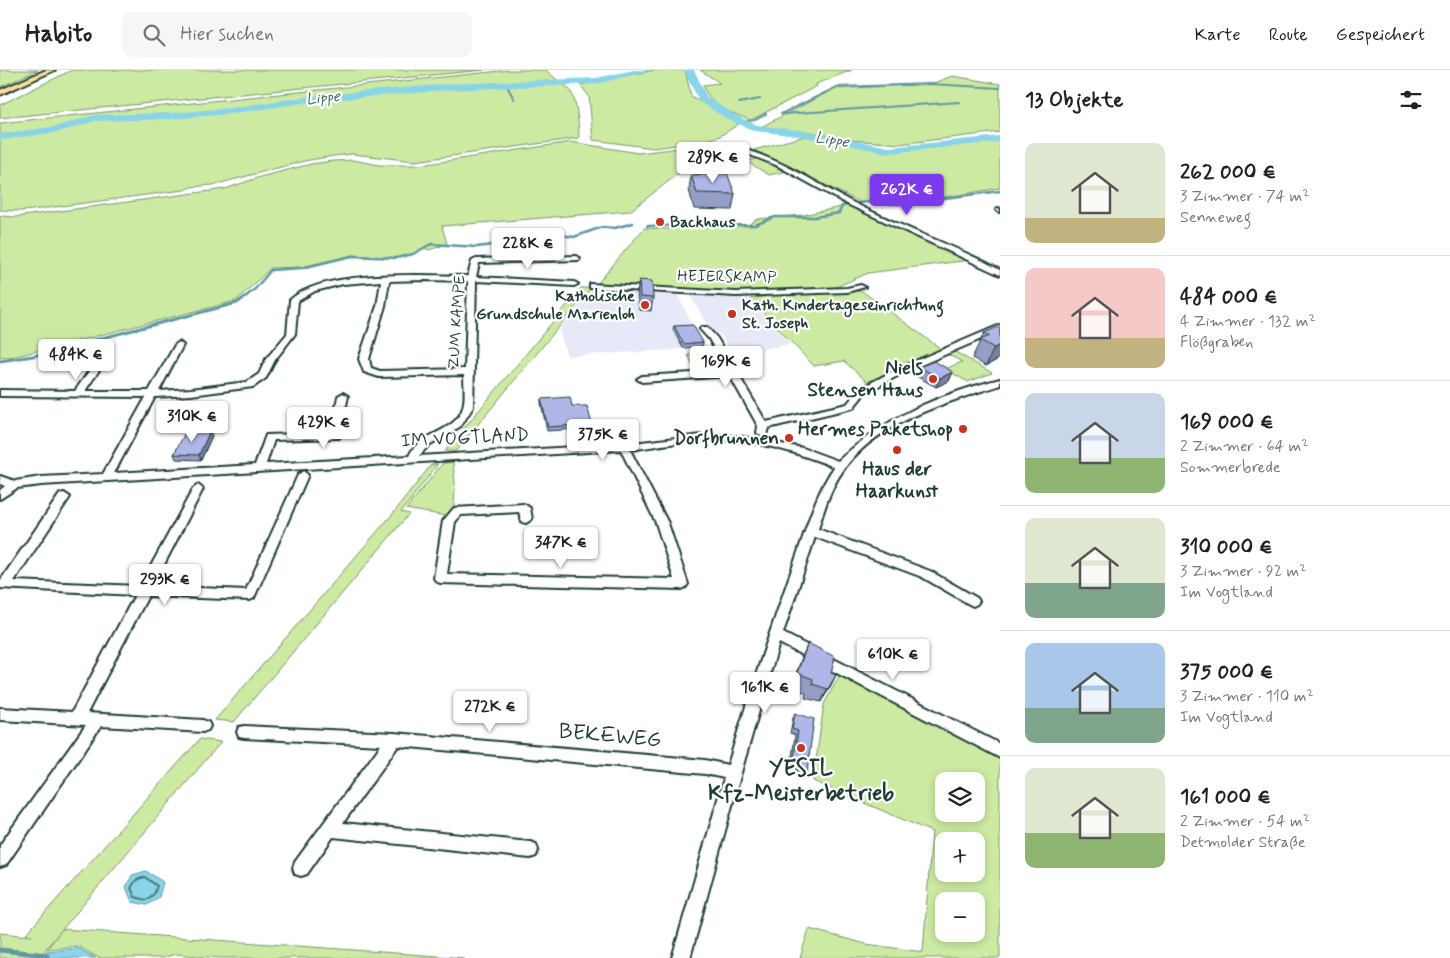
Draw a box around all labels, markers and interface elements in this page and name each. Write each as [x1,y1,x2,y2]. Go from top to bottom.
search box [122,12,472,57]
text: Habito [25,19,92,50]
icon: search [140,21,168,49]
text: Hier suchen [180,22,274,47]
text: Karte [1195,23,1241,47]
text: Route [1269,23,1308,47]
text: Gespeichert [1336,23,1425,47]
water label: Lippe [305,86,342,110]
text: 13 Objekte [1025,86,1123,114]
icon: filters [1397,86,1425,114]
water label: Lippe [814,127,851,153]
pin: 289K € [672,142,754,184]
text: 289K € [687,147,739,168]
text: 262 000 € [1180,158,1276,186]
icon: home [1065,163,1125,223]
pin: 262K € [866,174,948,216]
text: 262K € [881,179,933,200]
text: 3 Zimmer · 74 m² [1180,186,1309,207]
text: Senneweg [1180,207,1251,228]
place label: Backhaus [670,212,736,233]
marker: Backhaus [654,216,666,228]
pin: 228K € [487,228,569,270]
text: 228K € [502,233,554,254]
street label: HEIERSKAMP [677,266,777,288]
street label: ZUM KAMPE [443,274,471,370]
text: 484 000 € [1180,283,1278,311]
place label: Katholische Grundschule Marienloh [476,286,635,325]
icon: home [1065,288,1125,348]
place label: Kath. Kindertageseinrichtung St. Joseph [742,295,944,334]
marker: Katholische Grundschule Marienloh [639,299,651,311]
marker: Kath. Kindertageseinrichtung St. Joseph [726,308,738,320]
text: 4 Zimmer · 132 m² [1180,311,1315,332]
text: Flößgraben [1180,332,1253,353]
pin: 484K € [35,338,117,381]
text: 484K € [49,344,103,365]
pin: 169K € [685,346,767,388]
text: 169K € [701,351,751,372]
place label: Niels Stensen Haus [807,356,924,403]
marker: Niels Stensen Haus [927,373,939,385]
pin: 310K € [151,400,233,443]
text: 310K € [167,406,217,427]
pin: 429K € [283,406,365,449]
text: 169 000 € [1180,408,1274,436]
text: 429K € [298,412,350,433]
icon: home [1065,413,1125,473]
place label: Hermes Paketshop [798,417,953,442]
pin: 375K € [562,418,644,461]
street label: IM VOGTLAND [400,422,530,454]
marker: Hermes Paketshop [957,423,969,435]
text: 375K € [578,424,628,445]
place label: Dorfbrunnen [673,426,779,451]
marker: Dorfbrunnen [783,432,795,444]
text: 2 Zimmer · 64 m² [1180,436,1308,457]
marker: Haus der Haarkunst [891,444,903,456]
place label: Haus der Haarkunst [856,457,939,504]
text: Sommerbrede [1180,457,1281,478]
pin: 347K € [520,526,602,569]
text: 347K € [535,532,587,553]
text: 310 000 € [1180,533,1273,561]
icon: home [1065,538,1125,598]
text: 3 Zimmer · 92 m² [1180,561,1306,582]
pin: 293K € [124,564,206,606]
text: 293K € [140,569,190,590]
text: Im Vogtland [1180,582,1273,603]
pin: 610K € [852,638,934,681]
text: 610K € [868,644,918,665]
text: 375 000 € [1180,658,1273,686]
icon: home [1065,663,1125,723]
pin: 161K € [724,672,806,714]
text: 161K € [741,677,789,698]
text: 3 Zimmer · 110 m² [1180,686,1314,707]
pin: 272K € [449,690,531,733]
text: 272K € [464,696,516,717]
text: Im Vogtland [1180,707,1273,728]
street label: BEKEWEG [557,718,663,754]
marker: YESIL Kfz-Meisterbetrieb [795,742,807,754]
place label: YESIL Kfz-Meisterbetrieb [708,755,894,808]
map controls [935,772,985,942]
button: layers [935,772,985,822]
text: 161 000 € [1180,783,1271,811]
icon: home [1065,788,1125,848]
text: 2 Zimmer · 54 m² [1180,811,1310,832]
button: + [935,832,985,882]
text: Detmolder Straße [1180,832,1306,853]
button: − [935,892,985,942]

